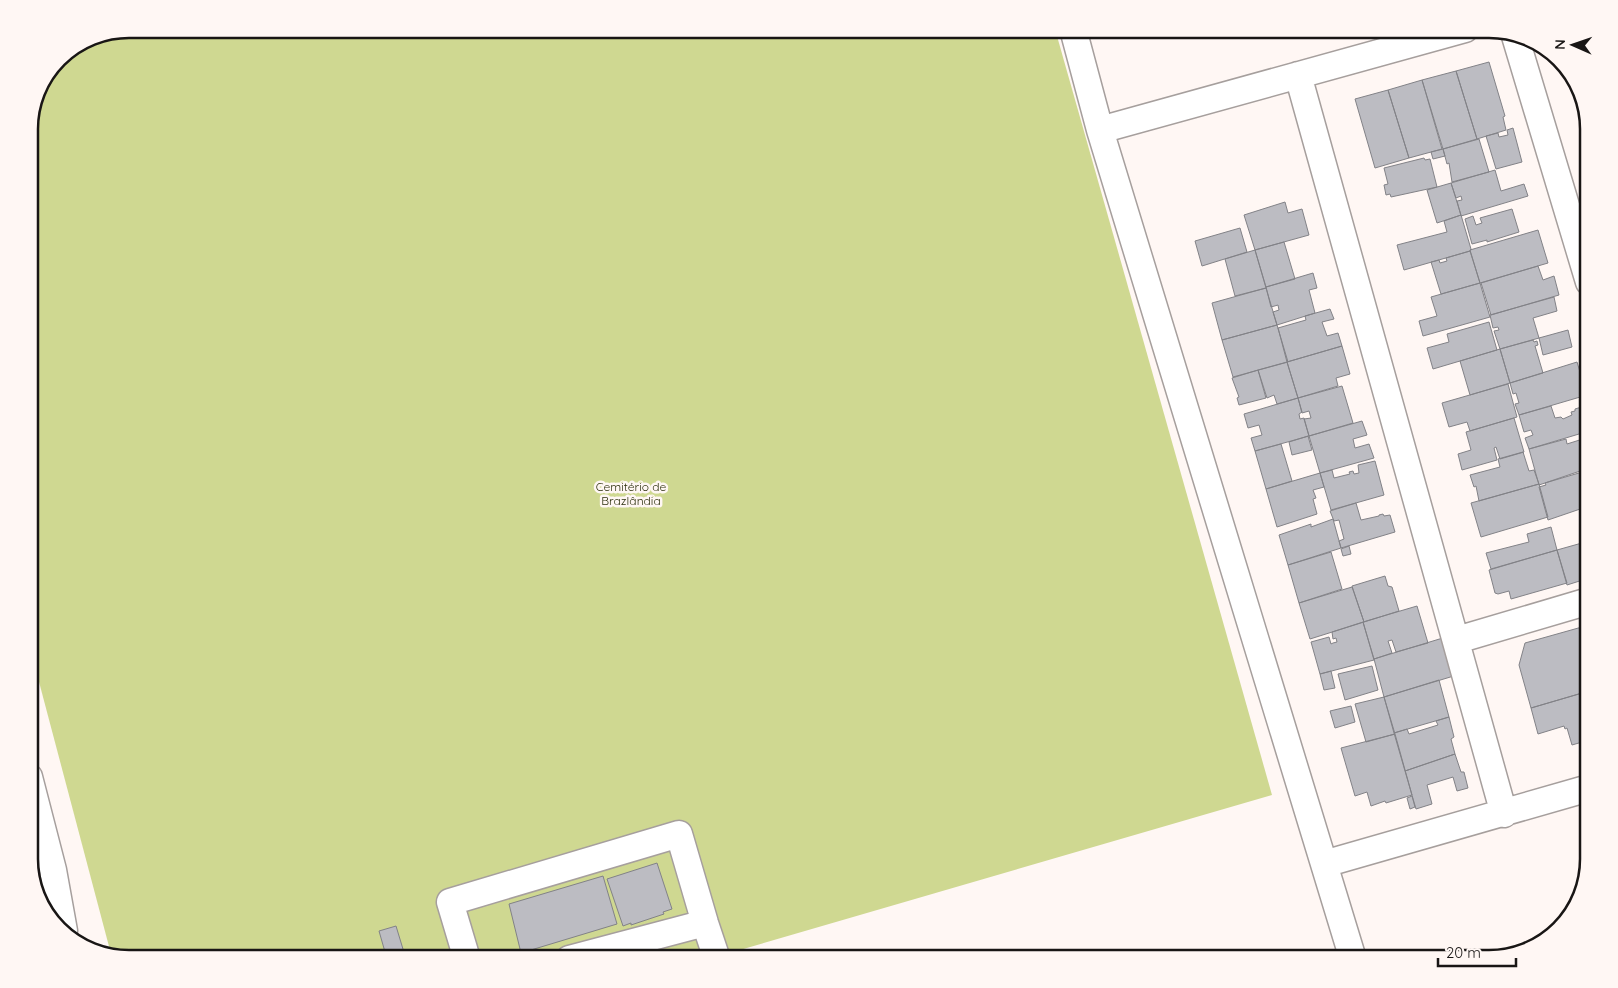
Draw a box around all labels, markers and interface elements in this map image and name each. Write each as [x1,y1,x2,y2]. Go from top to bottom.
north arrow [1548,20,1598,70]
text: N [1551,39,1569,50]
park label: Cemitério de Brazlândia [596,479,667,508]
scale bar [1438,936,1516,968]
text: 20 m [1446,943,1481,962]

